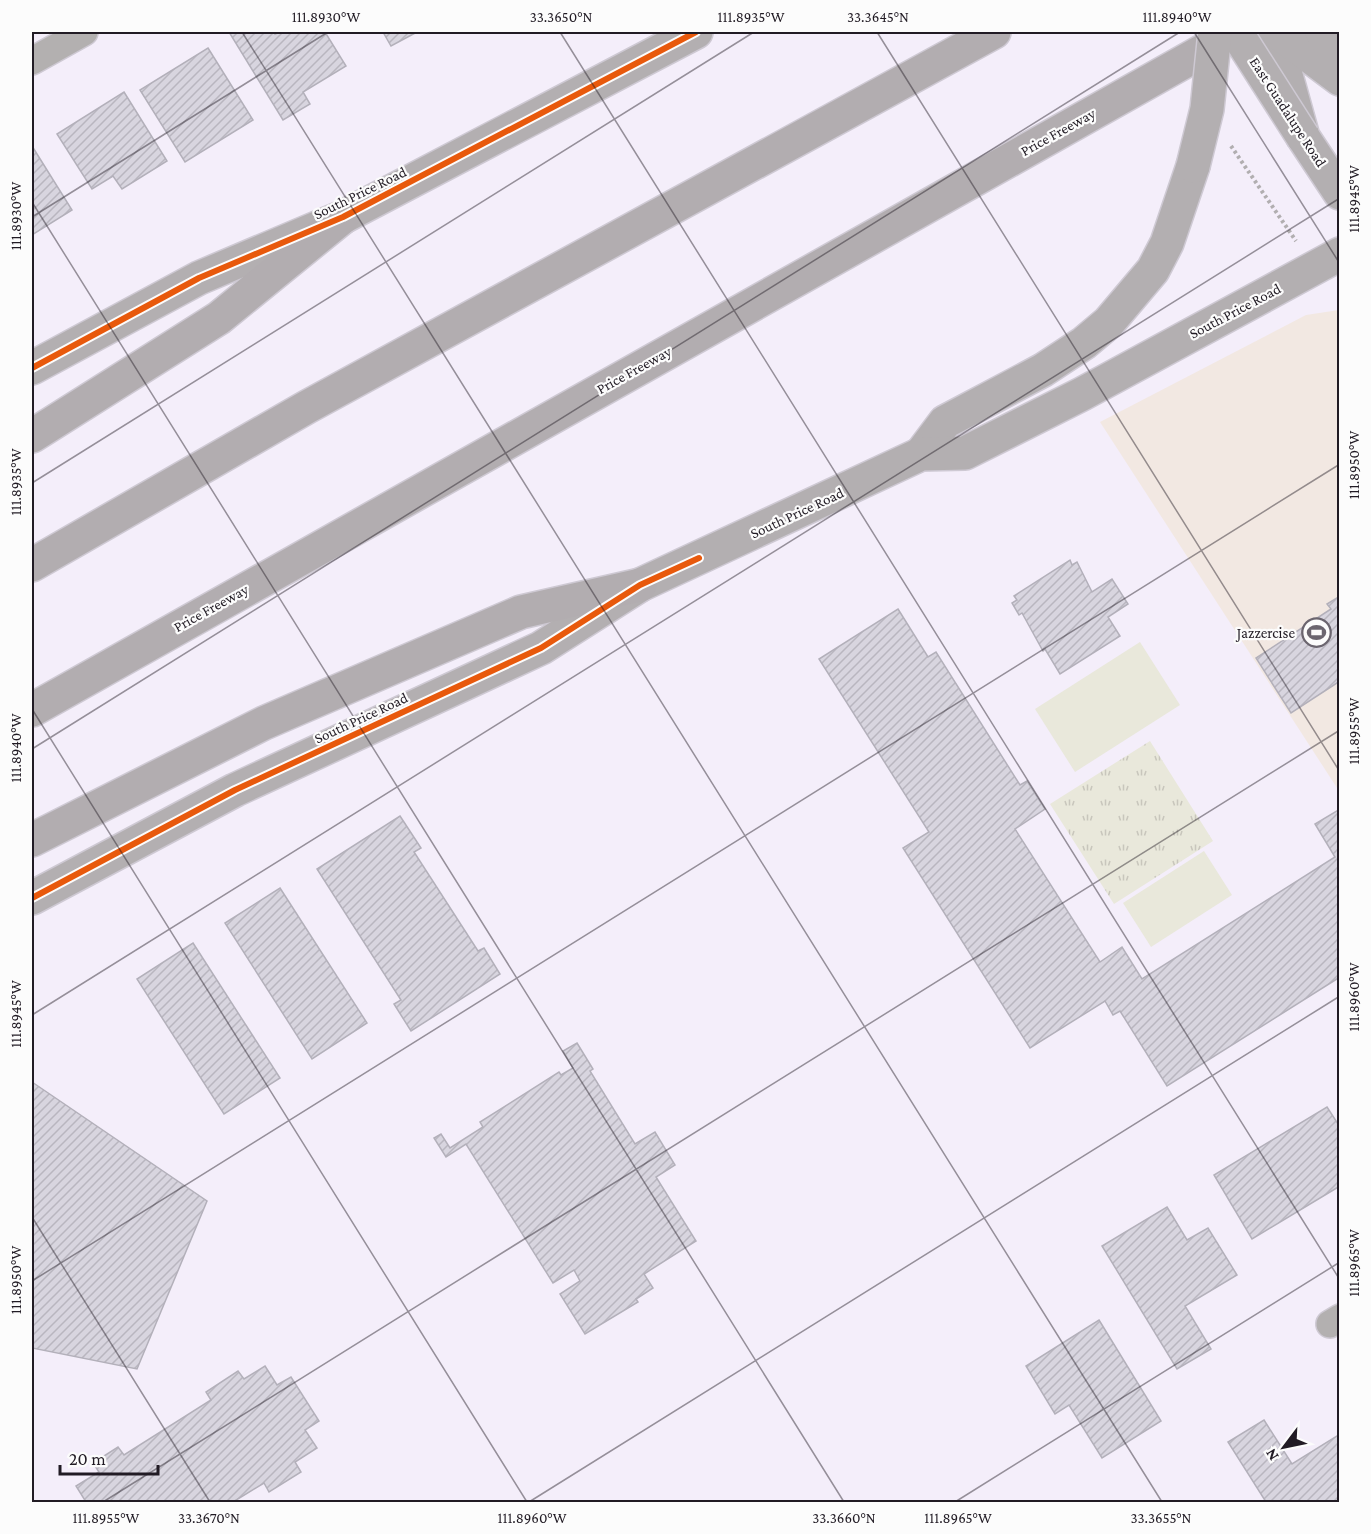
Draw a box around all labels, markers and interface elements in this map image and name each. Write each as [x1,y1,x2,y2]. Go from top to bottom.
text: 111.8930°W [292,9,360,25]
text: 33.3650°N [530,9,592,25]
text: 111.8935°W [718,9,785,25]
text: 33.3645°N [847,9,909,25]
text: 111.8940°W [1142,9,1212,25]
street label: East Guadalupe Road [1246,54,1330,170]
street label: Price Freeway [1018,105,1099,160]
street label: South Price Road [311,164,409,222]
text: 111.8945°W [1346,165,1362,233]
text: 111.8930°W [8,182,24,250]
street label: South Price Road [1187,280,1283,342]
street label: Price Freeway [594,343,675,398]
text: 111.8950°W [1346,431,1362,499]
text: 111.8935°W [8,448,24,515]
street label: South Price Road [748,484,846,542]
street label: Price Freeway [171,581,252,636]
sports icon: Jazzercise [1300,617,1332,649]
place label: Jazzercise [1235,625,1295,642]
street label: South Price Road [312,689,410,747]
text: 111.8955°W [1346,697,1362,764]
text: 111.8940°W [8,713,24,783]
text: 111.8960°W [1346,962,1362,1032]
text: 111.8945°W [8,980,24,1048]
text: 111.8965°W [1346,1229,1362,1297]
text: 111.8950°W [8,1246,24,1314]
north arrow [1254,1417,1314,1477]
scale bar [60,1438,158,1476]
text: N [1262,1445,1282,1464]
text: 20 m [69,1449,106,1469]
text: 111.8955°W [73,1510,140,1526]
text: 33.3670°N [178,1510,240,1526]
text: 111.8960°W [497,1510,567,1526]
text: 33.3660°N [812,1510,876,1526]
text: 111.8965°W [924,1510,992,1526]
text: 33.3655°N [1131,1510,1192,1526]

